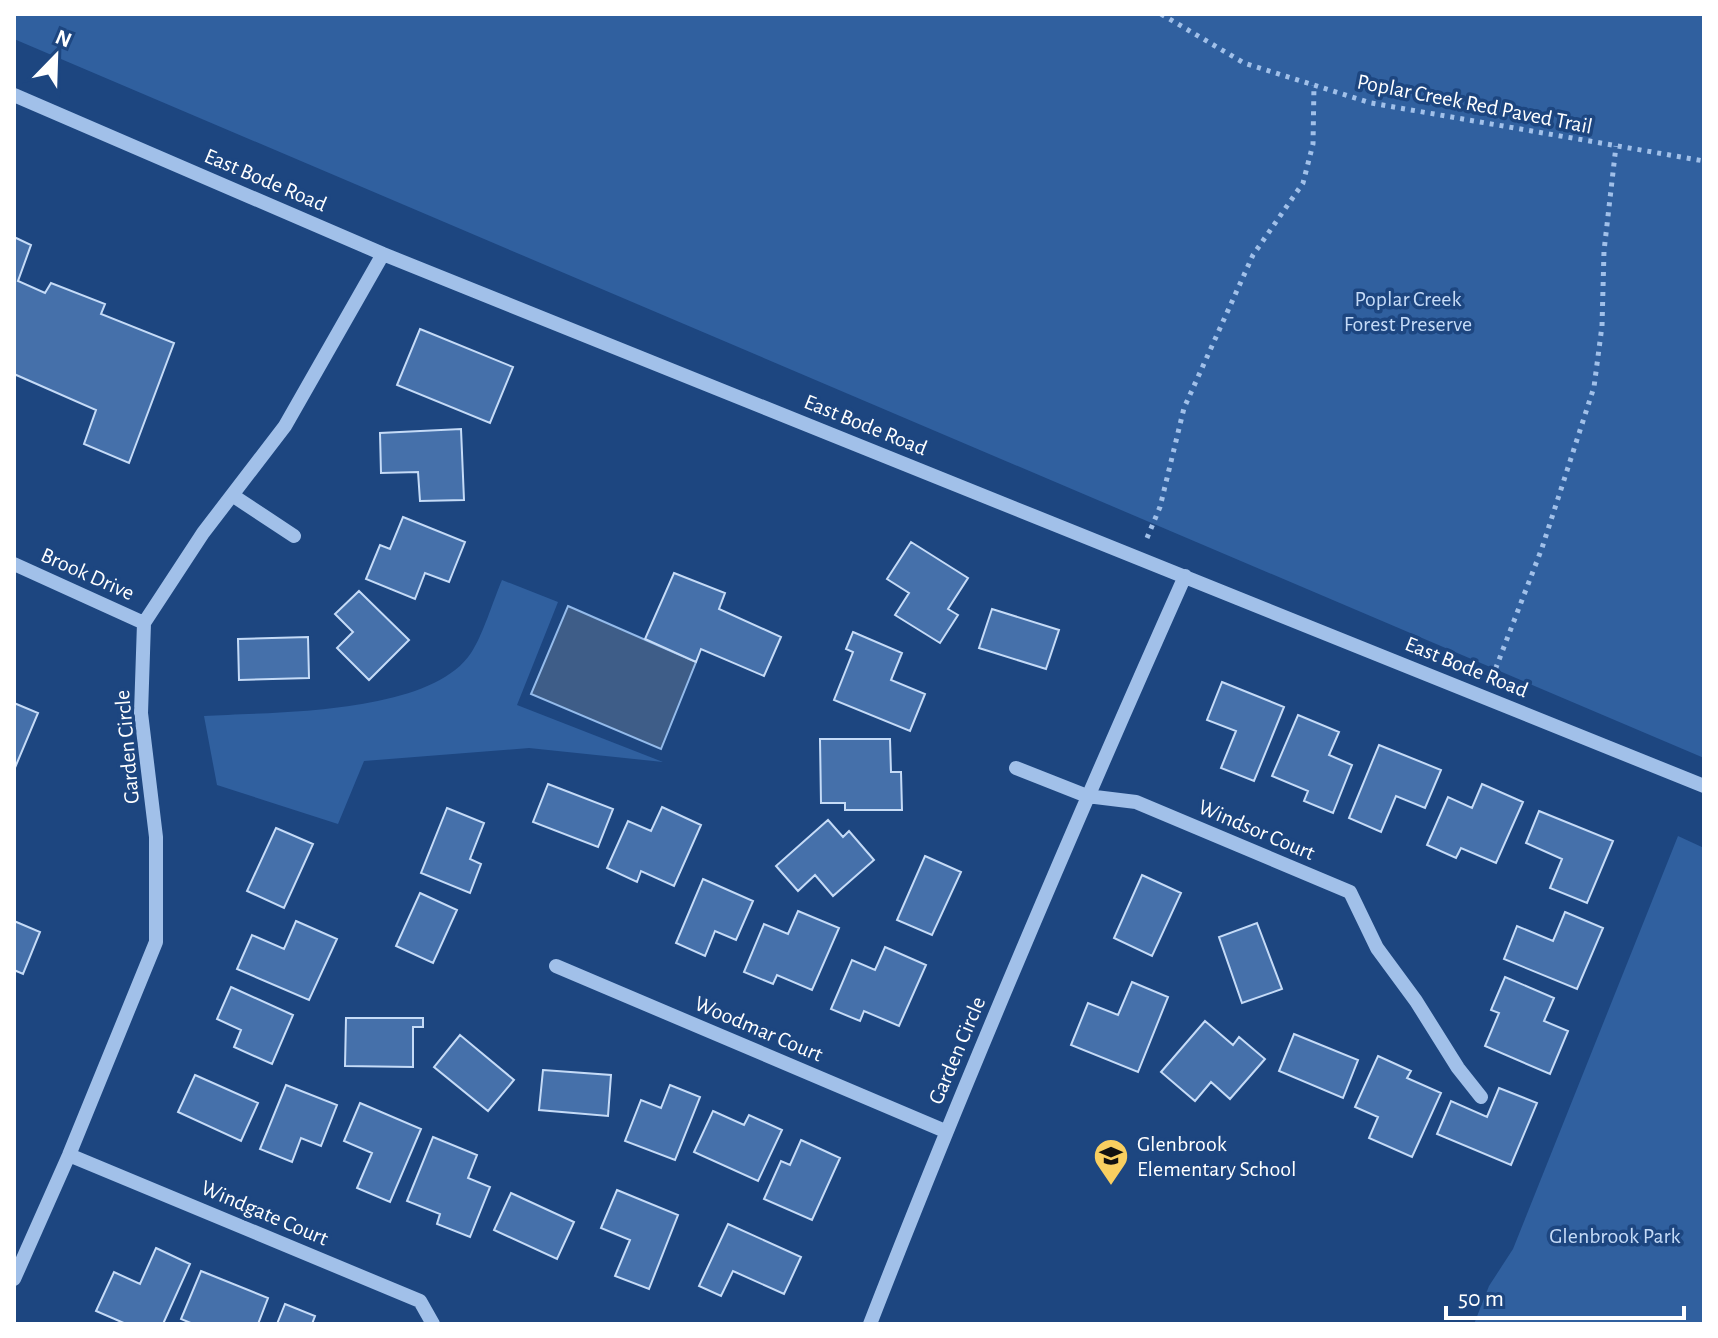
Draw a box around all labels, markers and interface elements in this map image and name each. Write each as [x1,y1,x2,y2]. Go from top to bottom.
north arrow [16,16,96,96]
text: N [52,25,75,52]
street label: Poplar Creek Red Paved Trail [1355,70,1594,138]
street label: East Bode Road [201,144,330,216]
park label: Poplar Creek Forest Preserve [1344,288,1472,335]
street label: East Bode Road [801,390,930,460]
street label: Brook Drive [38,544,138,604]
street label: East Bode Road [1402,632,1531,702]
street label: Garden Circle [111,689,143,805]
street label: Windsor Court [1195,796,1318,864]
street label: Woodmar Court [691,992,826,1066]
street label: Garden Circle [924,993,989,1107]
place label: Glenbrook Elementary School [1137,1133,1297,1180]
school or university icon: Glenbrook Elementary School [1092,1137,1130,1187]
street label: Windgate Court [198,1176,331,1250]
park label: Glenbrook Park [1549,1225,1681,1247]
scale bar [1446,1270,1684,1320]
text: 50 m [1458,1287,1504,1311]

